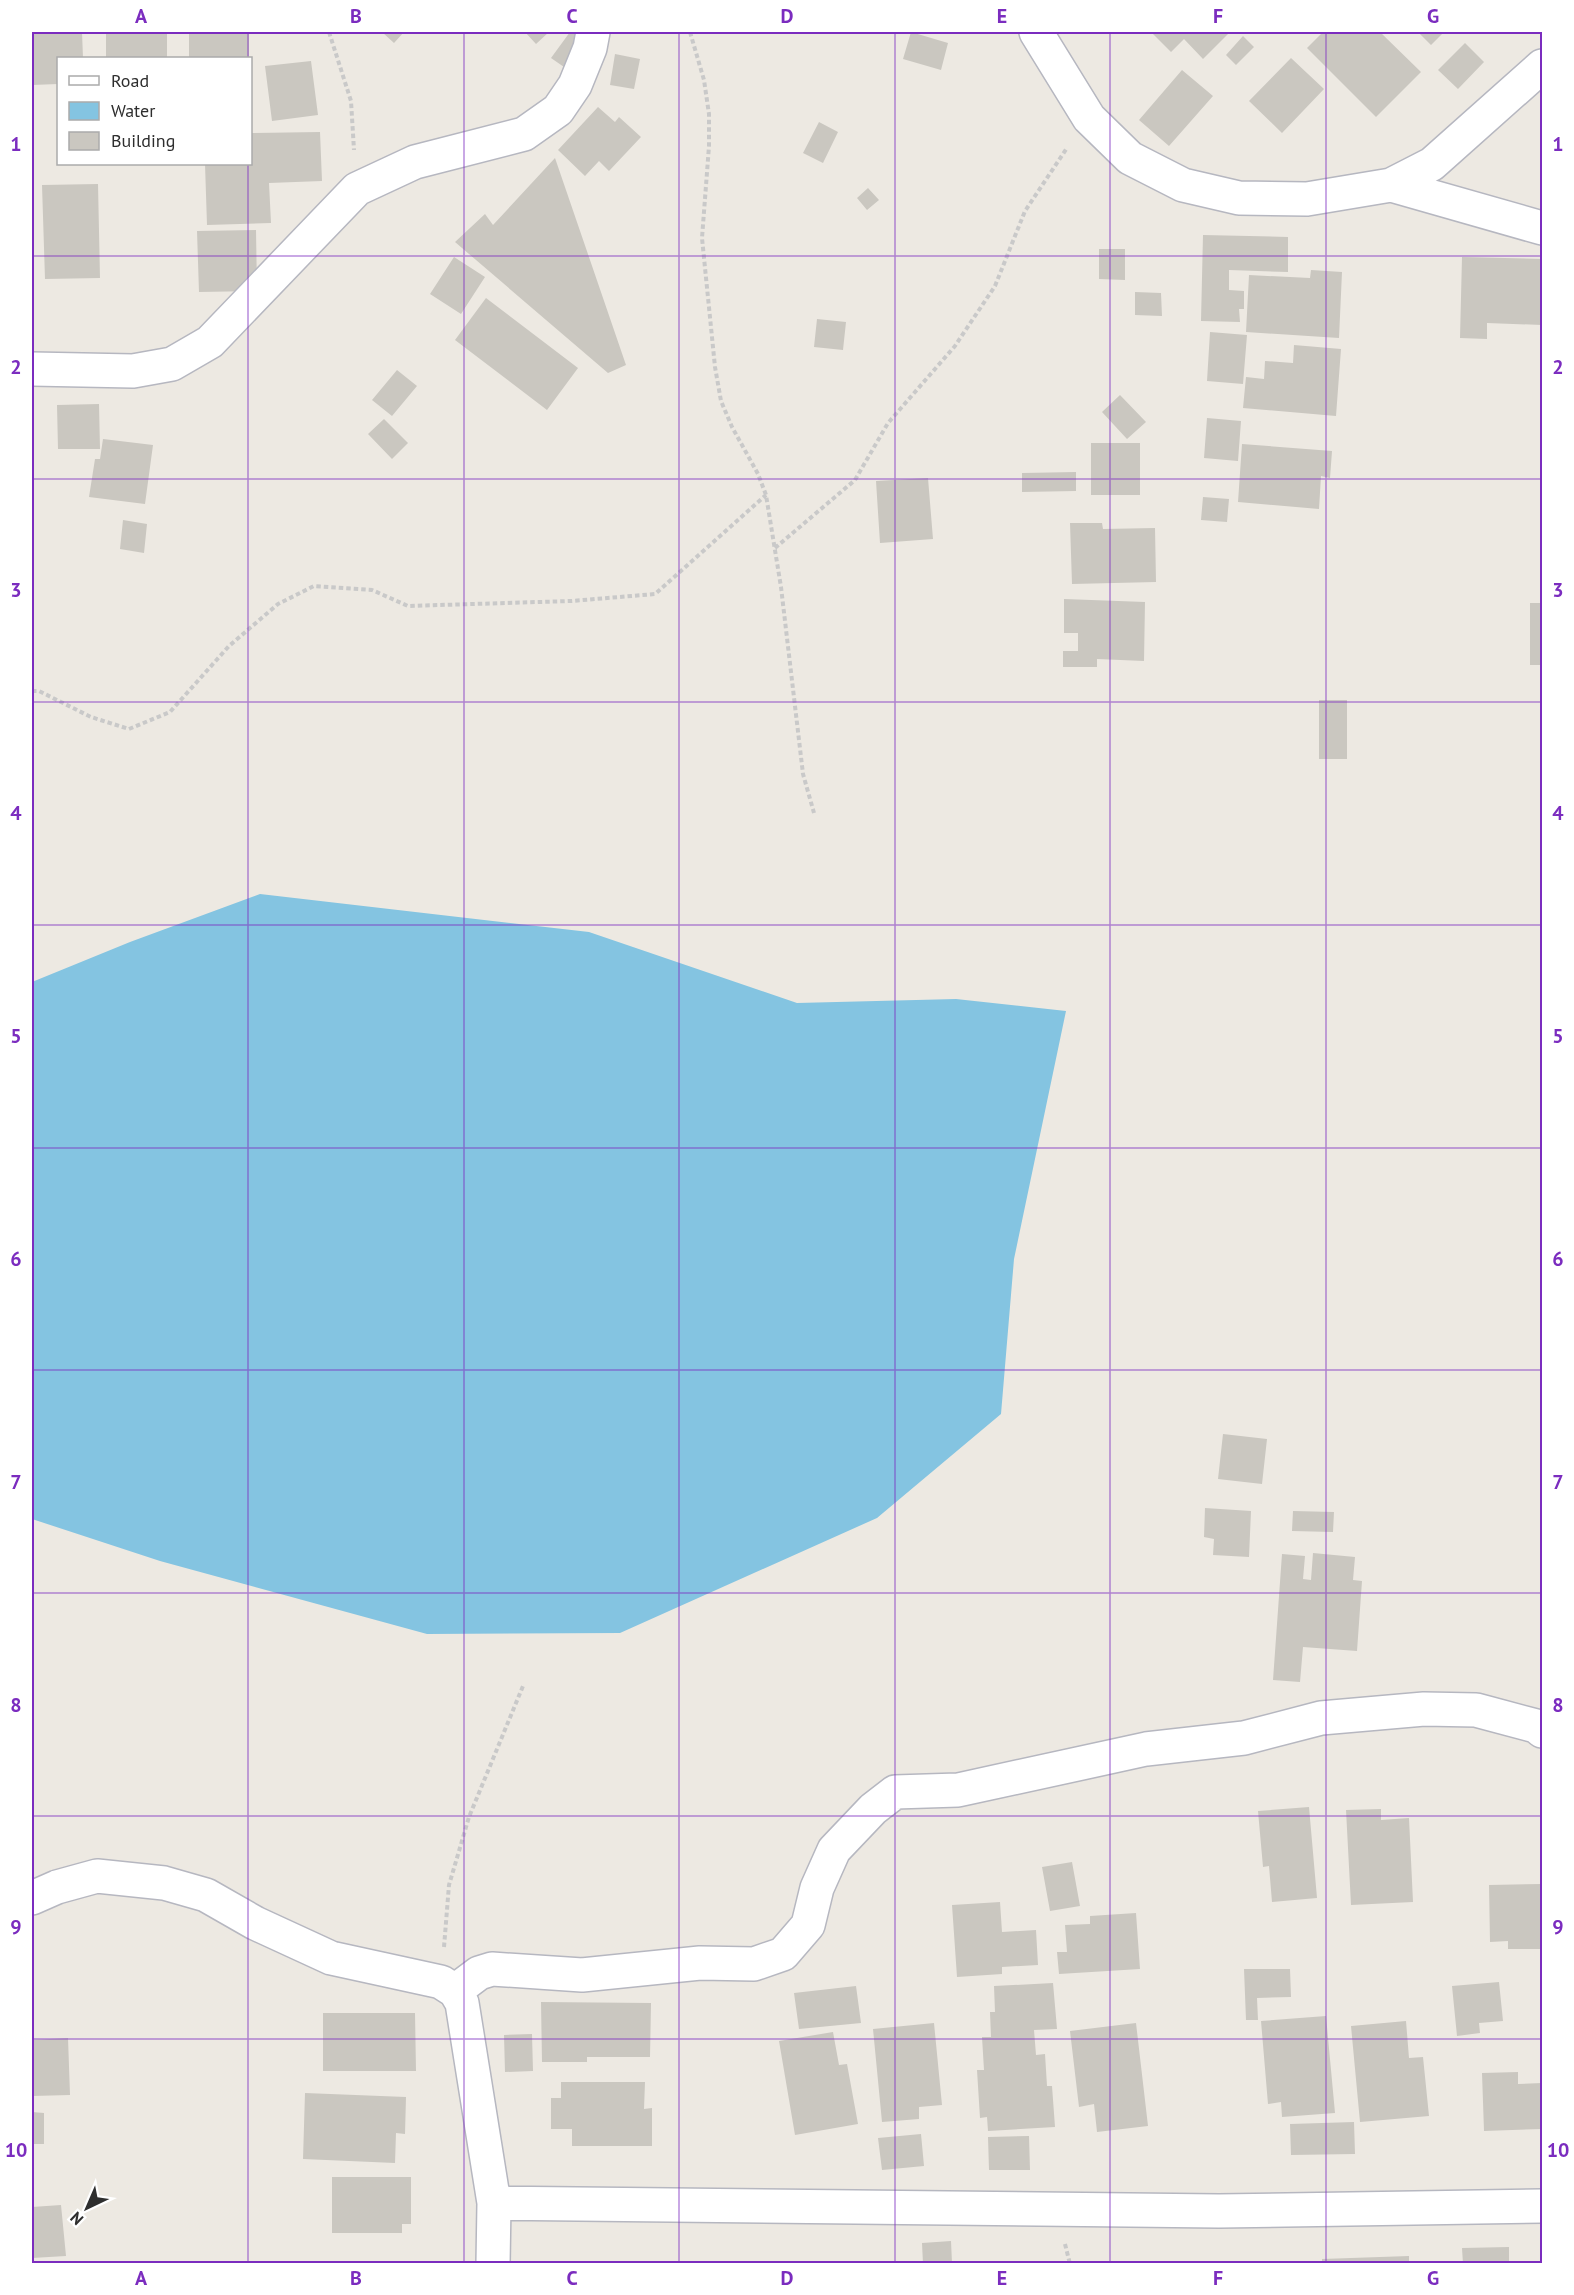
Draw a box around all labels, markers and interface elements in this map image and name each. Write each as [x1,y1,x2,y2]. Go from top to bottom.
text: A [135,3,148,29]
text: B [350,3,362,29]
text: C [566,3,578,29]
text: D [781,3,794,29]
text: E [997,3,1007,29]
text: F [1213,3,1223,29]
text: G [1427,3,1439,29]
legend [57,57,252,165]
text: Road [111,69,149,92]
text: Water [111,99,155,122]
text: Building [111,129,175,152]
text: 1 [10,131,22,157]
text: 1 [1552,131,1564,157]
text: 2 [10,354,22,380]
text: 2 [1552,354,1564,380]
text: 3 [10,577,22,603]
text: 3 [1552,577,1564,603]
text: 4 [10,800,22,826]
text: 4 [1552,800,1564,826]
text: 5 [10,1023,22,1049]
text: 5 [1552,1023,1564,1049]
text: 6 [10,1246,22,1272]
text: 6 [1552,1246,1564,1272]
text: 7 [10,1469,22,1495]
text: 7 [1552,1469,1564,1495]
text: 8 [10,1692,22,1718]
text: 8 [1552,1692,1564,1718]
text: 9 [10,1914,22,1940]
text: 9 [1552,1914,1564,1940]
text: 10 [5,2137,27,2163]
text: 10 [1547,2137,1569,2163]
north arrow [57,2178,117,2238]
text: N [66,2208,87,2230]
text: A [135,2265,148,2291]
text: B [350,2265,362,2291]
text: C [566,2265,578,2291]
text: D [781,2265,794,2291]
text: E [997,2265,1007,2291]
text: F [1213,2265,1223,2291]
text: G [1427,2265,1439,2291]

